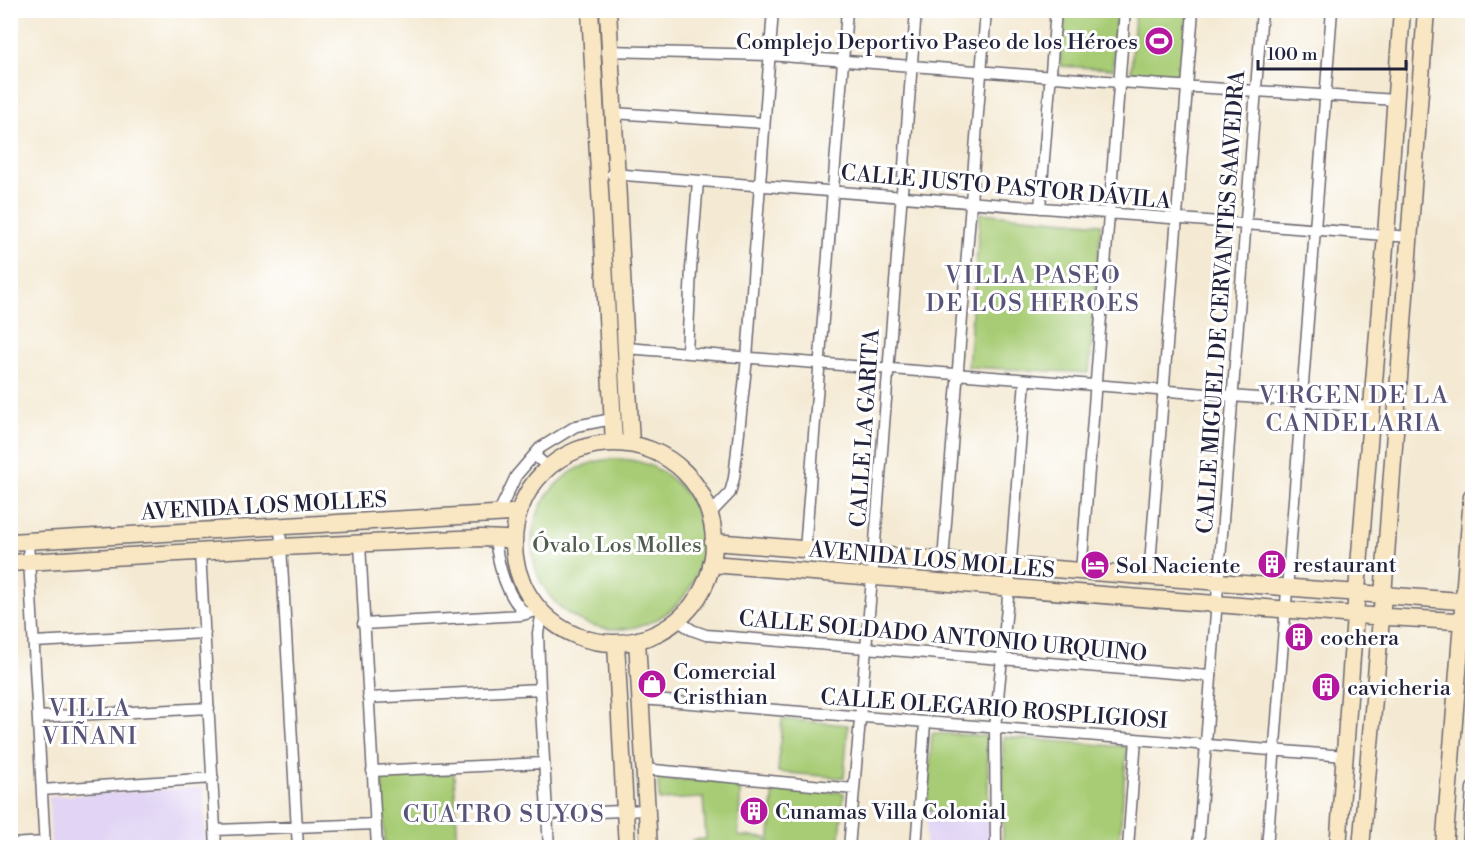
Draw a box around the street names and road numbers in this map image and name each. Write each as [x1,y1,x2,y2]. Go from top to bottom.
street label: CALLE MIGUEL DE CERVANTES SAAVEDRA [1192,69,1251,535]
street label: CALLE JUSTO PASTOR DÁVILA [840,159,1173,215]
street label: CALLE LA GARITA [845,327,886,528]
street label: AVENIDA LOS MOLLES [139,487,388,526]
street label: AVENIDA LOS MOLLES [807,536,1056,585]
street label: CALLE SOLDADO ANTONIO URQUINO [738,605,1148,668]
street label: CALLE OLEGARIO ROSPLIGIOSI [819,684,1169,735]

